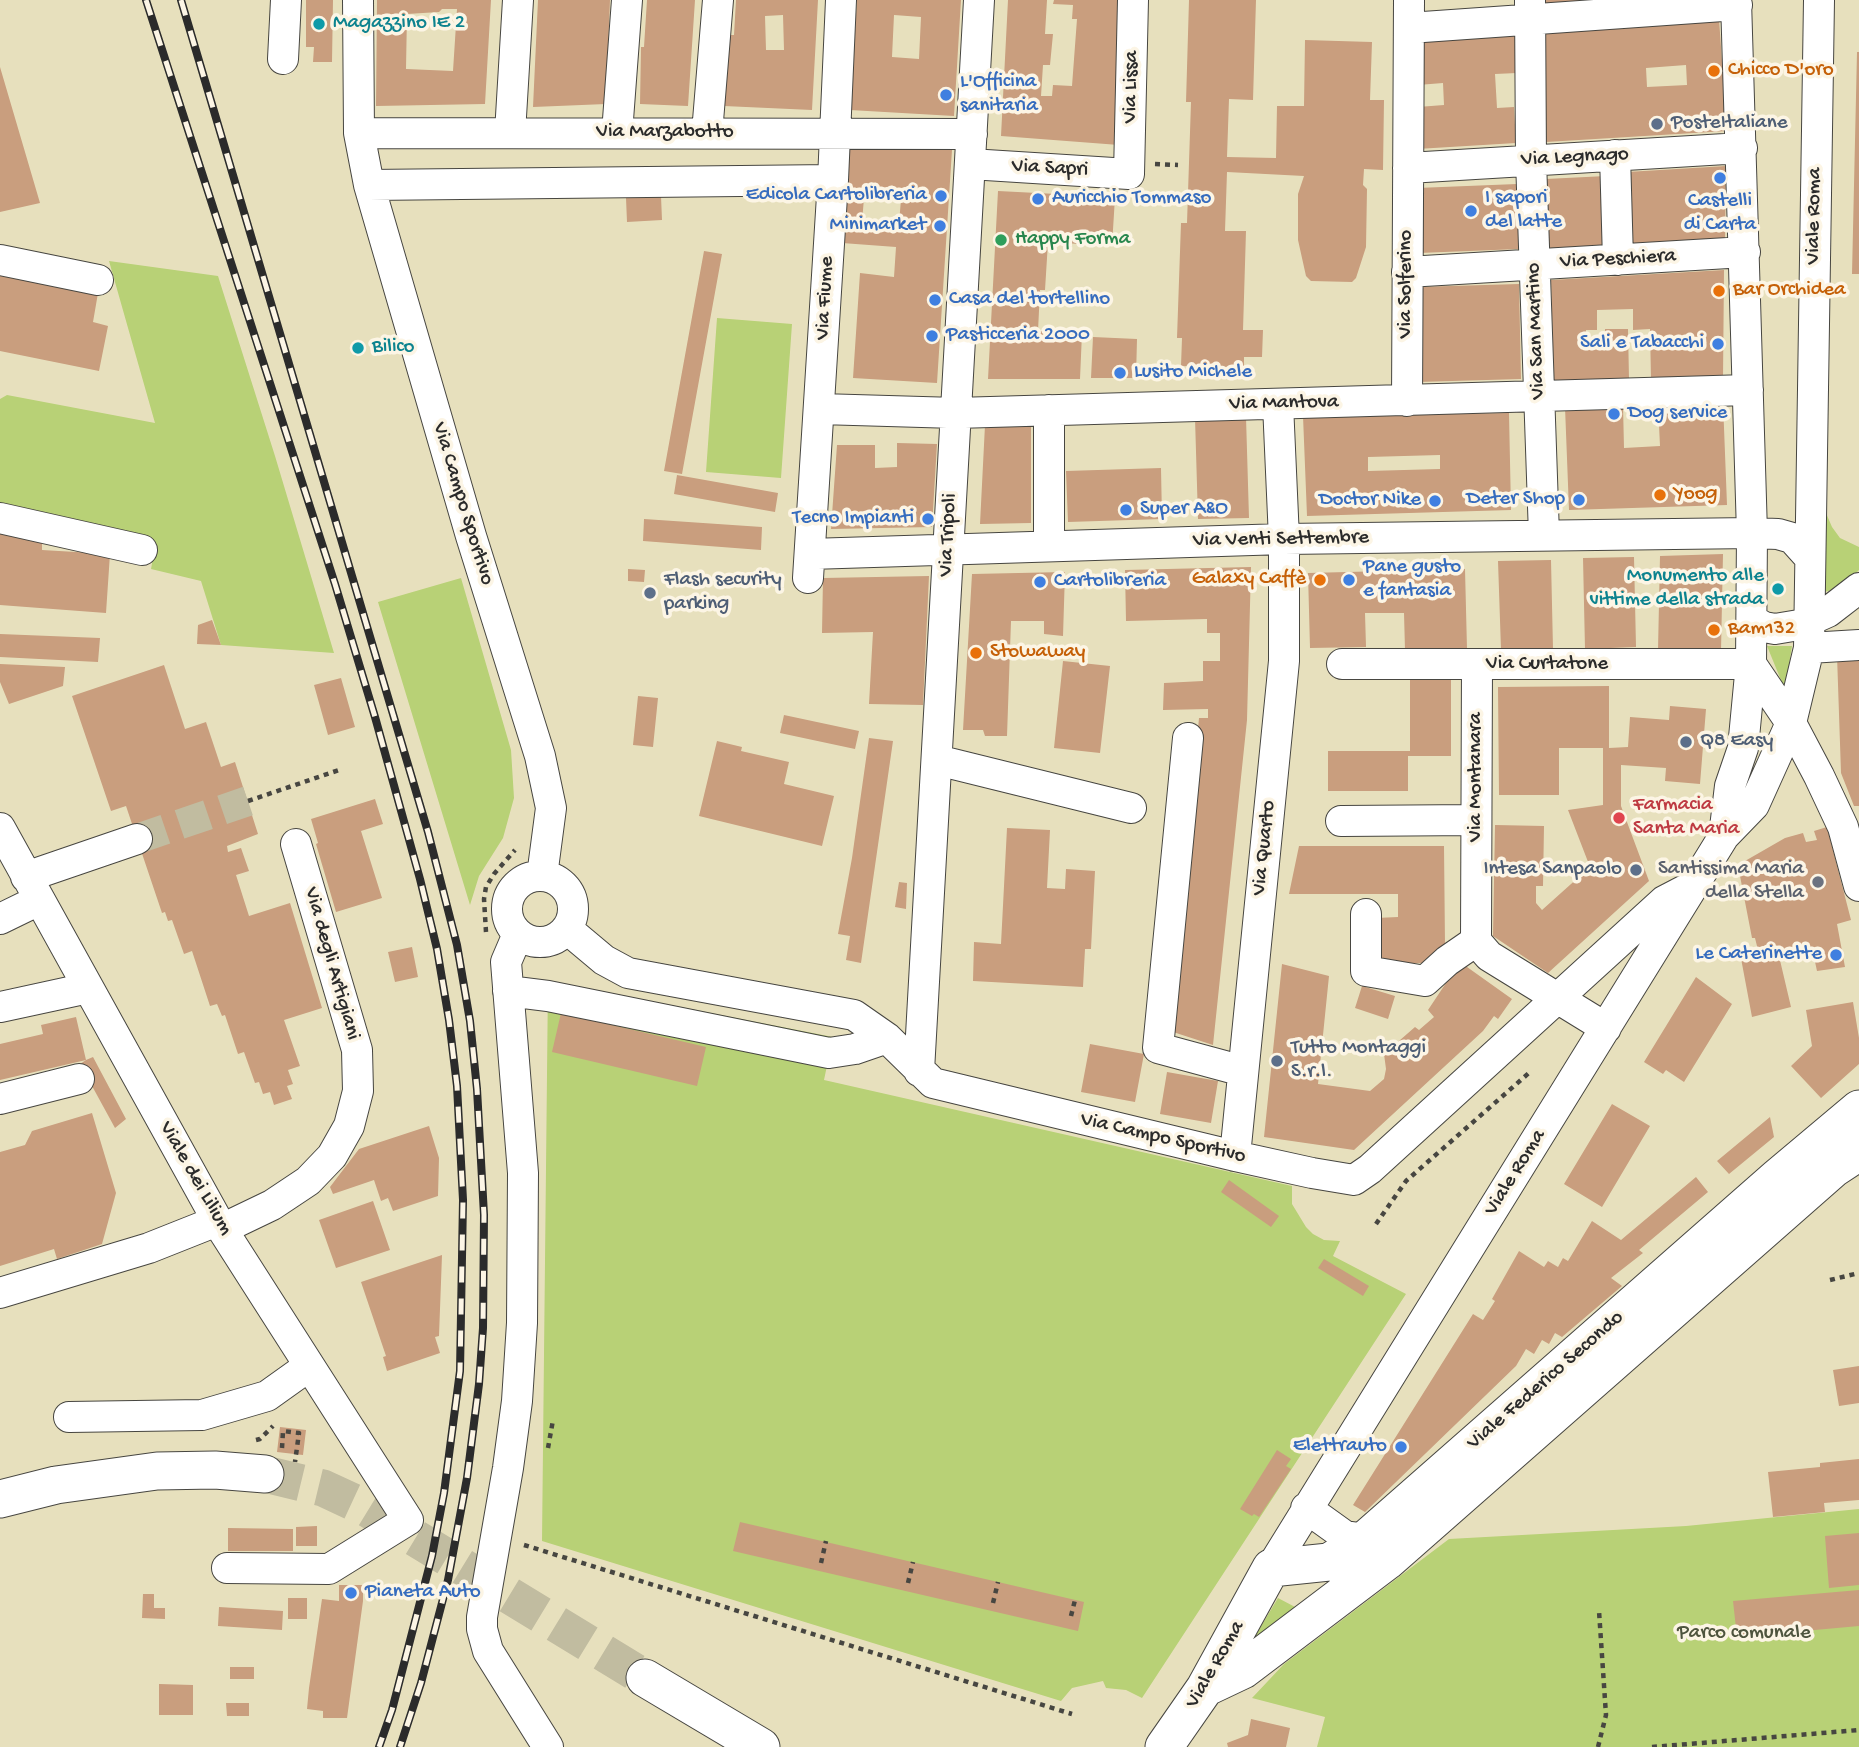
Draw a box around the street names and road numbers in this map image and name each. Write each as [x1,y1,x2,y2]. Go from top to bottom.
street label: Via Lissa [1119,51,1145,123]
street label: Via Marzabotto [596,120,734,146]
street label: Via Legnago [1521,143,1629,173]
street label: Via Sapri [1011,154,1089,184]
street label: Viale Roma [1802,167,1828,265]
street label: Via Solferino [1394,230,1420,338]
street label: Via Peschiera [1559,244,1677,276]
street label: Via Fiume [811,256,841,340]
street label: Via San Martino [1522,262,1552,400]
street label: Via Mantova [1229,390,1339,418]
street label: Via Campo Sportivo [425,420,499,588]
street label: Via Tripoli [934,493,964,577]
street label: Via Venti Settembre [1193,526,1369,554]
street label: Via Curtatone [1486,652,1608,678]
street label: Via Montanara [1464,712,1490,842]
street label: Via Quarto [1247,799,1283,897]
street label: Via degli Artigiani [297,885,365,1043]
street label: Via Campo Sportivo [1078,1108,1248,1170]
street label: Viale dei Lilium [152,1118,238,1240]
street label: Viale Roma [1480,1125,1552,1221]
street label: Viale Federico Secondo [1462,1306,1630,1456]
street label: Viale Roma [1181,1617,1251,1713]

